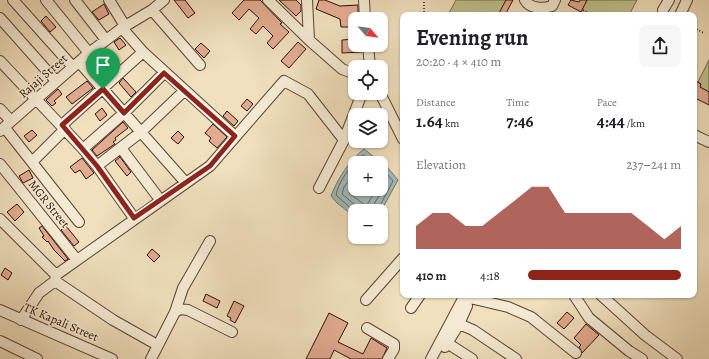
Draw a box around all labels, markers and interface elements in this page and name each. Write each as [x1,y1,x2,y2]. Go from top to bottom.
north arrow [348,12,388,52]
map controls [348,12,388,244]
text: Evening run [416,23,528,53]
button: share [639,25,681,67]
pin [86,48,120,89]
street label: Rajaji Street [15,50,71,102]
text: 20:20 · 4 × 410 m [416,53,501,70]
icon: arrive [92,54,114,76]
button: locate [348,60,388,100]
text: Distance [416,95,455,110]
text: Time [506,95,529,110]
text: Pace [597,95,617,110]
button: layers [348,108,388,148]
text: 1.64 [416,110,443,133]
text: 7:46 [506,110,534,133]
text: 4:44 [597,110,625,133]
text: km [443,116,460,131]
text: /km [625,116,645,131]
button: + [348,156,388,196]
text: Elevation [416,156,466,173]
text: 237–241 m [626,156,681,173]
street label: MGR Street [25,177,73,231]
button: − [348,204,388,244]
text: 410 m [416,267,446,284]
text: 4:18 [480,267,500,284]
street label: TK Kapali Street [21,299,101,345]

